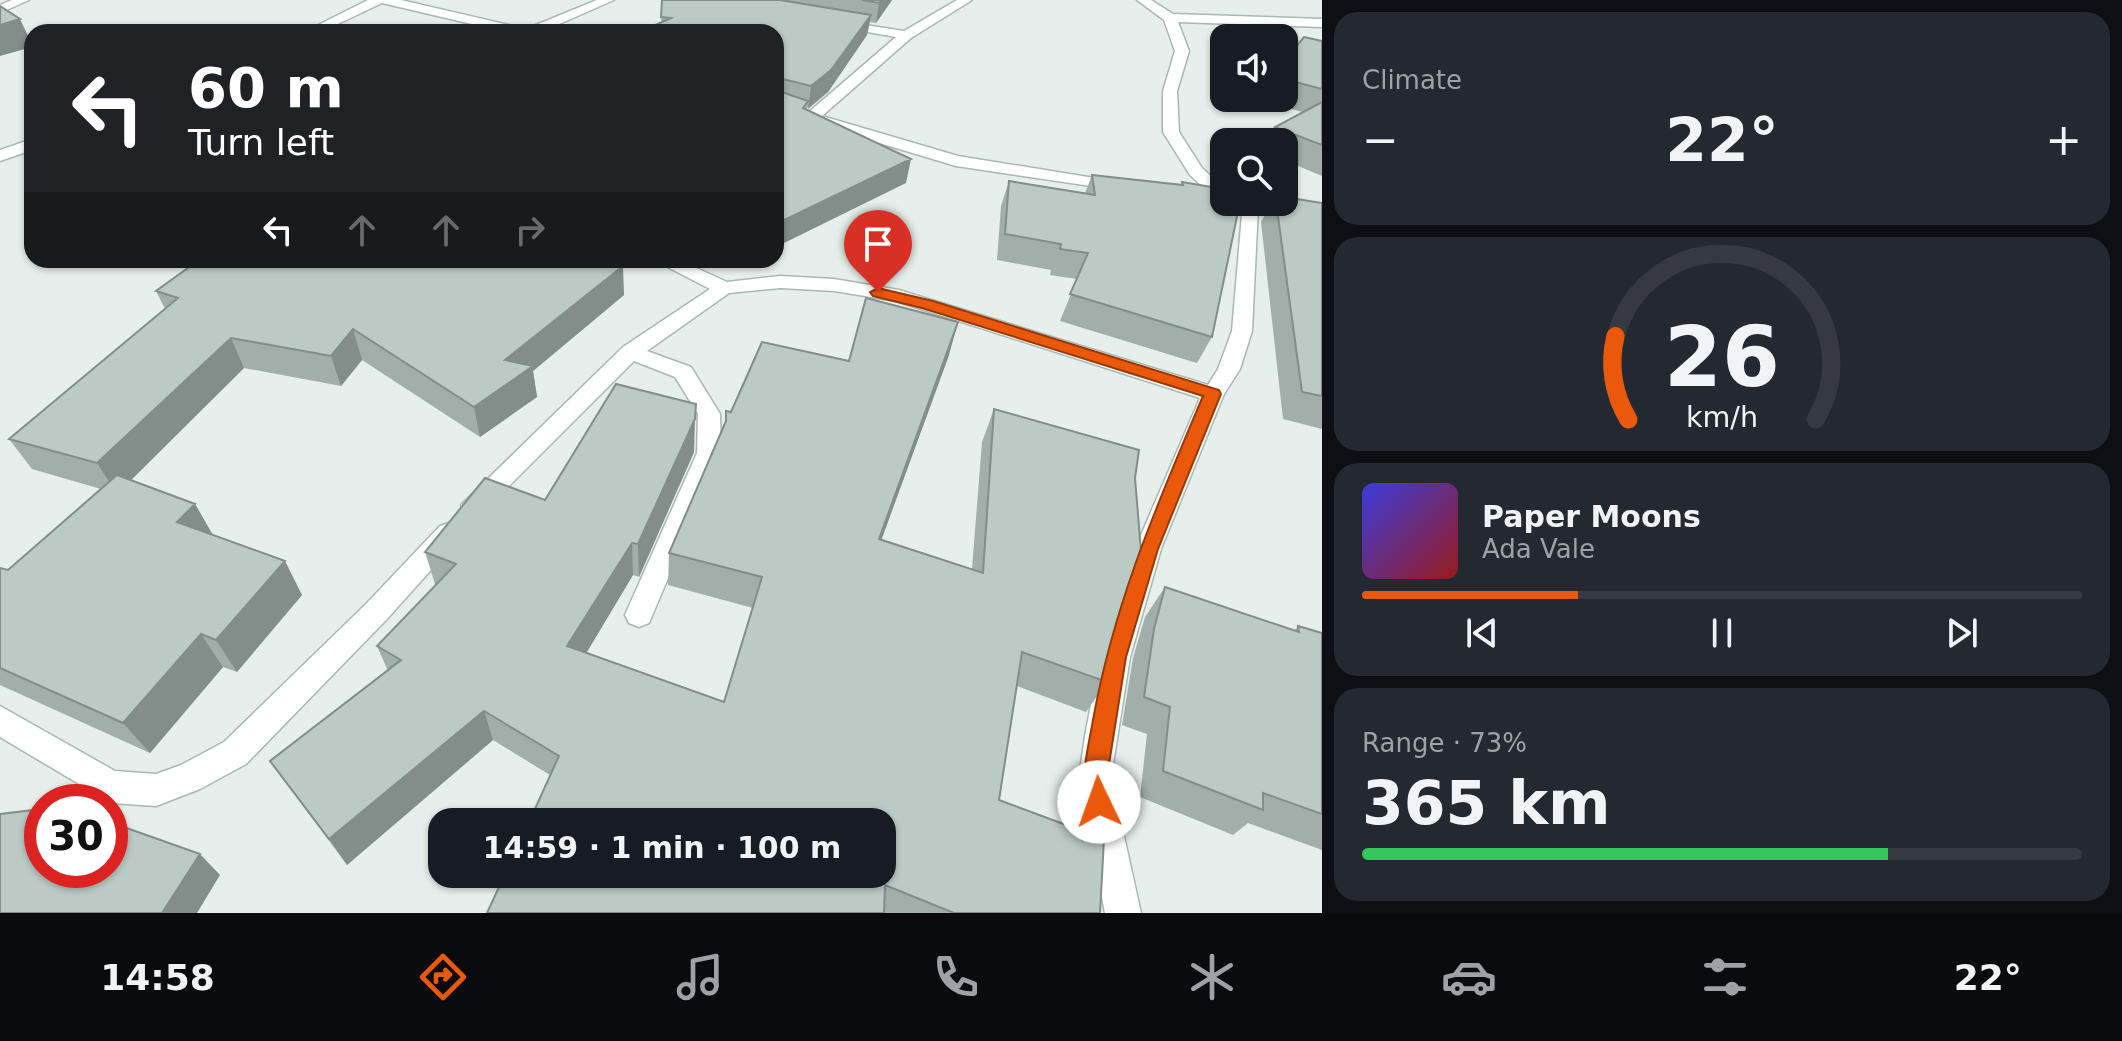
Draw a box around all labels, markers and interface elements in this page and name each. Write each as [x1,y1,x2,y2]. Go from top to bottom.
map controls [1210,24,1298,216]
button: sound [1210,24,1298,112]
text: 60 m [188,55,344,120]
icon: left [56,56,160,160]
text: Climate [1362,65,1462,95]
text: 22° [1665,105,1779,175]
text: − [1362,114,1399,165]
text: + [2045,114,2082,165]
text: Turn left [188,122,334,163]
button: search [1210,128,1298,216]
icon: left [256,208,300,252]
icon: ahead [340,208,384,252]
icon: ahead [424,208,468,252]
icon: right [508,208,552,252]
pin [844,210,912,292]
icon: arrive [856,222,900,266]
text: 26 [1664,308,1780,405]
text: km/h [1686,400,1758,434]
text: Paper Moons [1482,499,1701,534]
text: Ada Vale [1482,534,1595,564]
icon: previous [1460,611,1504,655]
icon: pause [1700,611,1744,655]
icon: next [1940,611,1984,655]
text: Range · 73% [1362,728,1527,758]
position arrow [1057,760,1141,844]
text: 365 km [1362,768,1611,838]
speed limit sign: 30 [24,784,128,888]
text: 14:59 · 1 min · 100 m [483,830,841,865]
icon: directions [415,949,471,1005]
icon: music [672,949,728,1005]
icon: phone [928,949,984,1005]
icon: climate [1184,949,1240,1005]
icon: car [1441,949,1497,1005]
icon: filters [1697,949,1753,1005]
text: 14:58 [100,957,215,998]
text: 22° [1954,957,2022,998]

